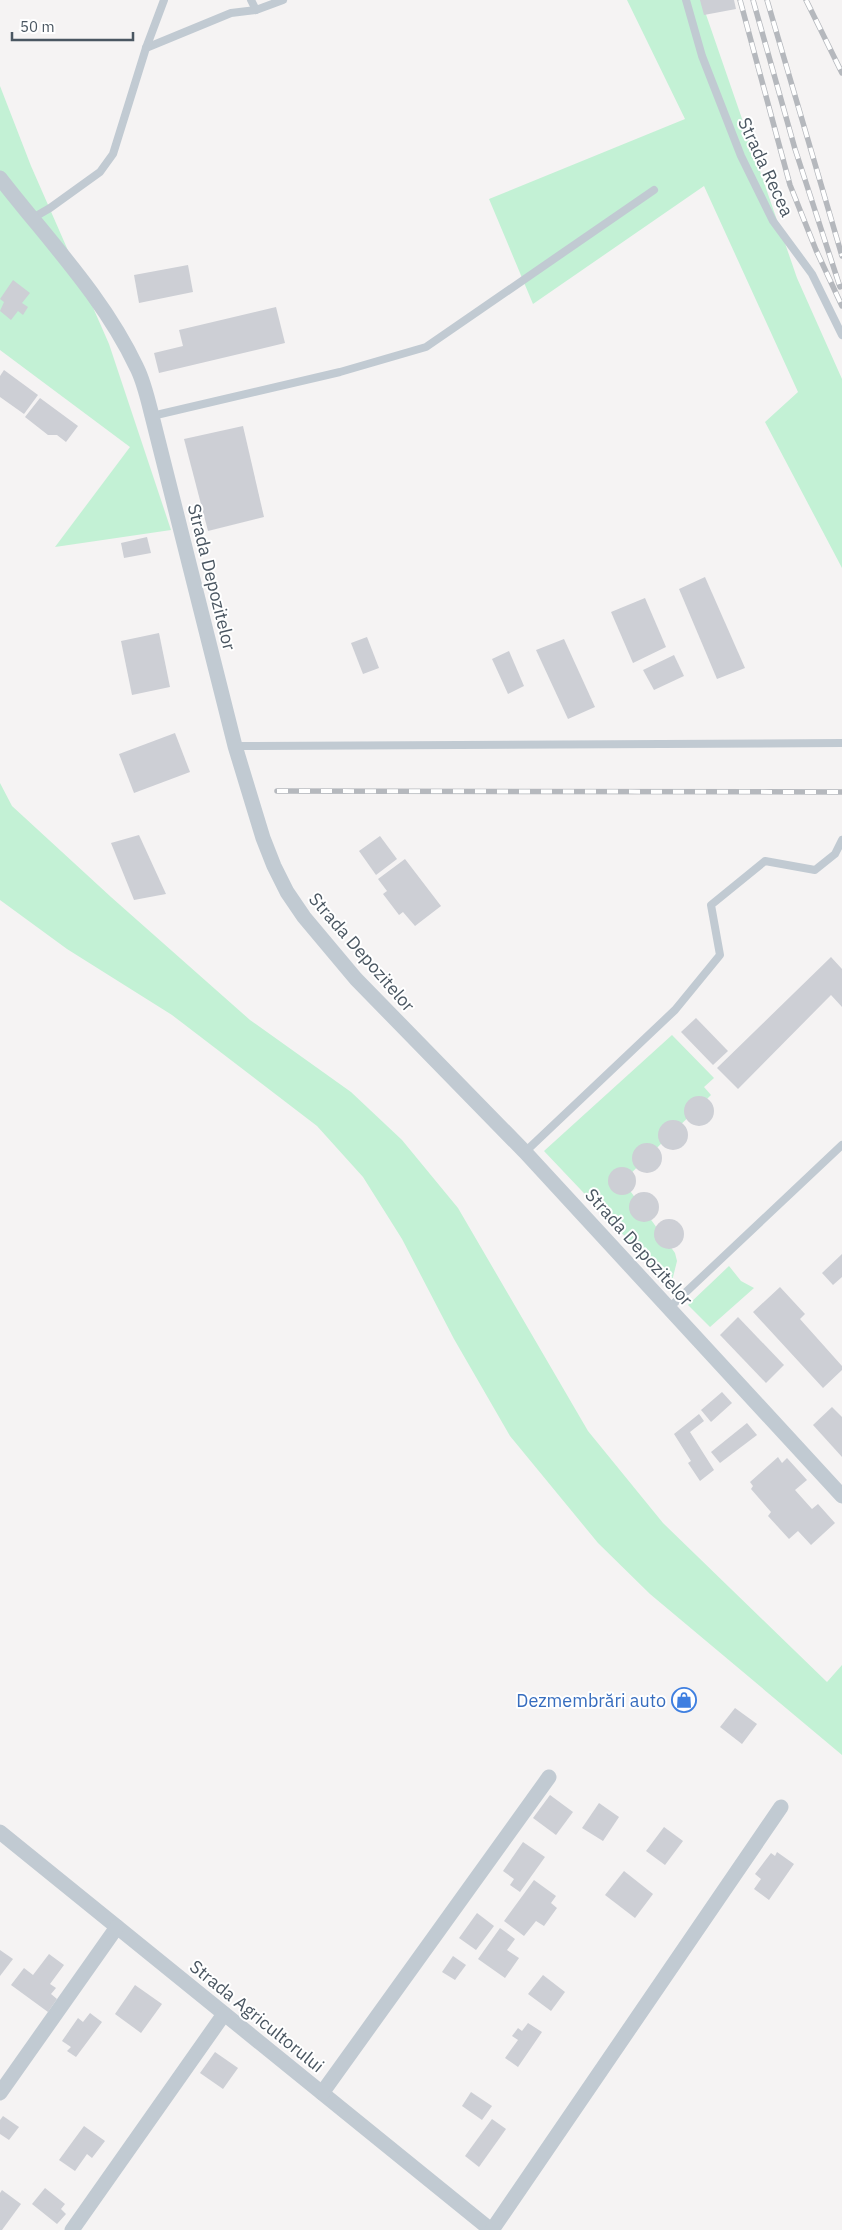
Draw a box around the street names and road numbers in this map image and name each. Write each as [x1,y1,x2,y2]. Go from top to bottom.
street label: Strada Recea [733,114,799,221]
street label: Strada Depozitelor [183,501,241,653]
street label: Strada Depozitelor [304,888,420,1017]
street label: Strada Depozitelor [580,1183,698,1311]
street label: Strada Agricultorului [185,1955,329,2077]

